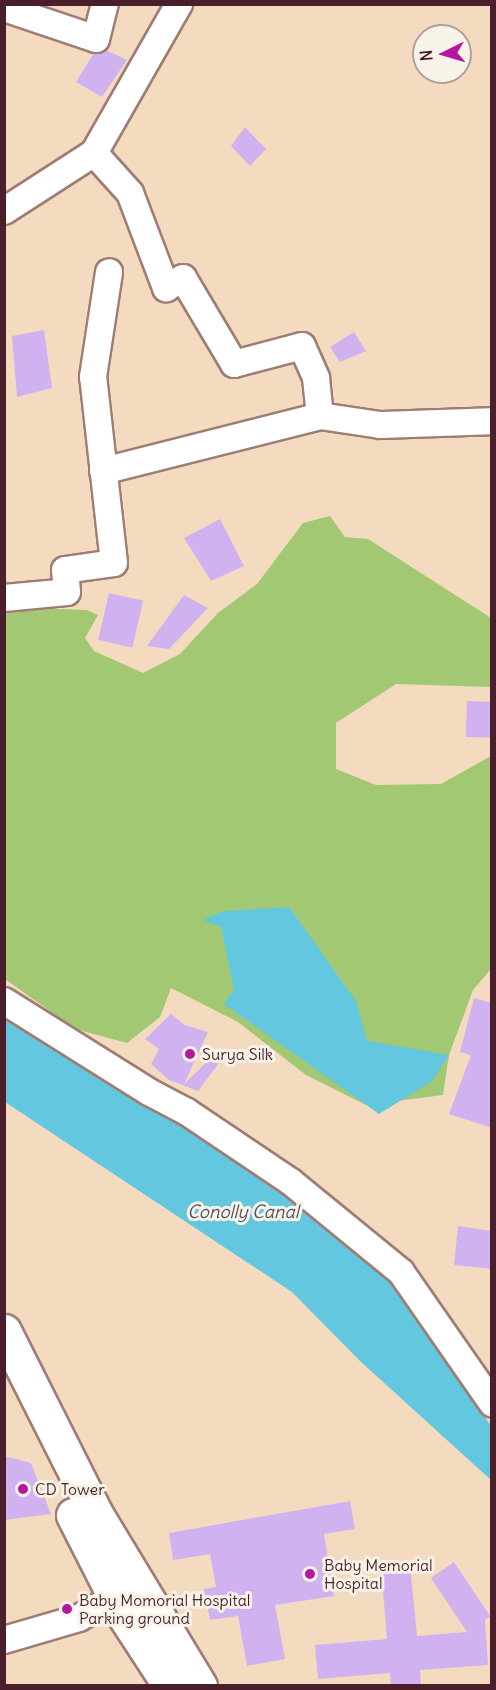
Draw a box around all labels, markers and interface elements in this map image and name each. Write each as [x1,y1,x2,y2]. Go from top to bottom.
north arrow [412,24,472,84]
text: N [416,49,437,62]
place label: Surya Silk [202,1044,273,1064]
marker: Surya Silk [183,1047,197,1061]
water label: Conolly Canal [187,1201,299,1223]
place label: CD Tower [35,1479,105,1499]
marker: CD Tower [16,1482,30,1496]
place label: Baby Memorial Hospital [324,1555,433,1593]
marker: Baby Memorial Hospital [301,1565,319,1583]
place label: Baby Momorial Hospital Parking ground [79,1590,250,1628]
marker: Baby Momorial Hospital Parking ground [60,1602,74,1616]

